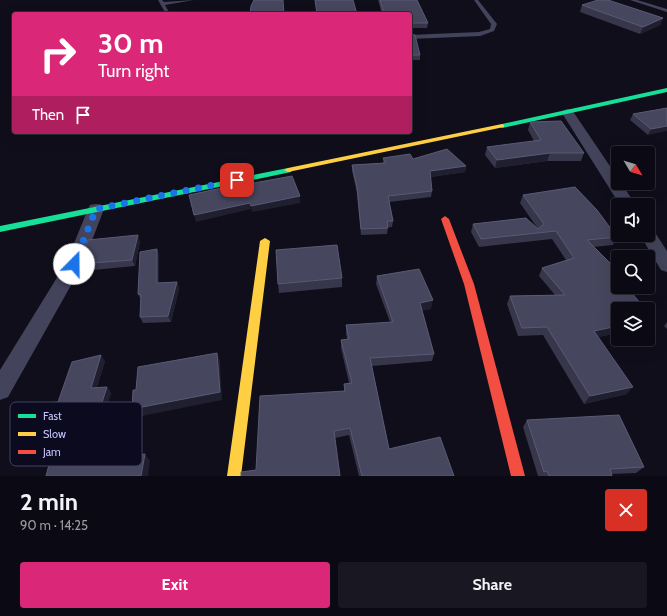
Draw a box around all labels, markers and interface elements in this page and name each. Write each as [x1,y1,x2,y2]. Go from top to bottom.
text: 30 m [98,26,164,60]
icon: right [32,28,84,80]
text: Turn right [98,60,169,82]
icon: arrive [72,104,94,126]
text: Then [32,106,64,124]
north arrow [611,146,655,190]
map controls [611,146,655,346]
pin [220,163,254,197]
icon: arrive [226,169,248,191]
button: sound [611,198,655,242]
position arrow [53,243,95,285]
button: search [611,250,655,294]
button: layers [611,302,655,346]
legend [10,402,142,466]
text: Fast [43,409,62,423]
text: Slow [43,427,66,441]
text: Jam [42,445,61,459]
text: 2 min [20,487,78,516]
button: close [605,489,647,531]
text: 90 m · 14:25 [20,517,88,533]
button: Exit [20,562,330,608]
button: Share [338,562,647,608]

